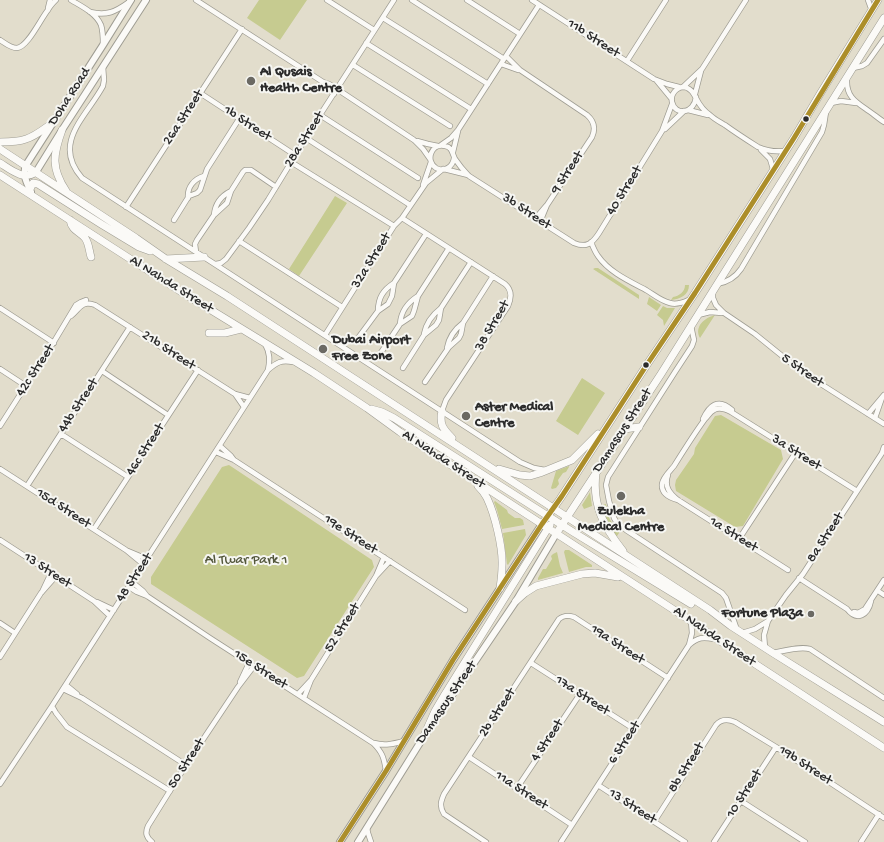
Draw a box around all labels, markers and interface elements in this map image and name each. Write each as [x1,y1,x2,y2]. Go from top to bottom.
street label: 11b Street [564,16,622,62]
street label: Doha Road [45,65,95,129]
place label: Al Qusais Health Centre [260,65,342,98]
marker: Al Qusais Health Centre [245,75,257,87]
street label: 26a Street [160,87,208,149]
street label: 1b Street [220,102,274,146]
street label: 28a Street [281,109,329,171]
unlabelled marker [801,114,811,124]
street label: 9 Street [548,148,588,198]
street label: 40 Street [603,163,647,219]
street label: 3b Street [498,190,554,234]
street label: 32a Street [348,230,396,292]
street label: Al Nahda Street [126,253,216,317]
street label: 38 Street [472,298,514,354]
street label: 21b Street [138,327,198,375]
place label: Dubai Airport Free Zone [332,333,410,366]
street label: 42c Street [13,342,59,400]
marker: Dubai Airport Free Zone [317,343,329,355]
street label: 5 Street [778,350,826,392]
unlabelled marker [641,360,651,370]
street label: 44b Street [55,376,103,436]
street label: Damascus Street [590,386,656,476]
place label: Aster Medical Centre [475,400,553,432]
marker: Aster Medical Centre [460,410,472,422]
street label: 46c Street [123,421,169,479]
street label: Al Nahda Street [398,427,488,493]
street label: 3a Street [768,431,824,475]
street label: 15d Street [32,485,94,533]
marker: Zulekha Medical Centre [615,490,627,502]
place label: Zulekha Medical Centre [578,504,664,536]
street label: 8a Street [804,510,848,566]
street label: 19e Street [320,511,380,559]
street label: 1a Street [706,514,760,556]
street label: 13 Street [20,549,74,593]
street label: 48 Street [113,550,157,606]
park label: Al Twar Park 1 [205,553,287,569]
street label: 52 Street [321,600,365,656]
street label: Al Nahda Street [670,603,758,671]
place label: Fortune Plaza [722,606,803,622]
marker: Fortune Plaza [806,609,816,619]
street label: 19a Street [587,621,647,669]
street label: 15e Street [230,646,290,694]
street label: Damascus Street [413,658,481,748]
street label: 17a Street [552,672,612,720]
street label: 2b Street [476,685,520,741]
street label: 4 Street [528,717,568,765]
street label: 6 Street [605,718,645,768]
street label: 50 Street [165,736,209,792]
street label: 8b Street [665,740,709,796]
street label: 19b Street [775,742,835,790]
street label: 10 Street [723,767,767,821]
street label: 11a Street [491,768,551,814]
street label: 13 Street [605,785,659,829]

